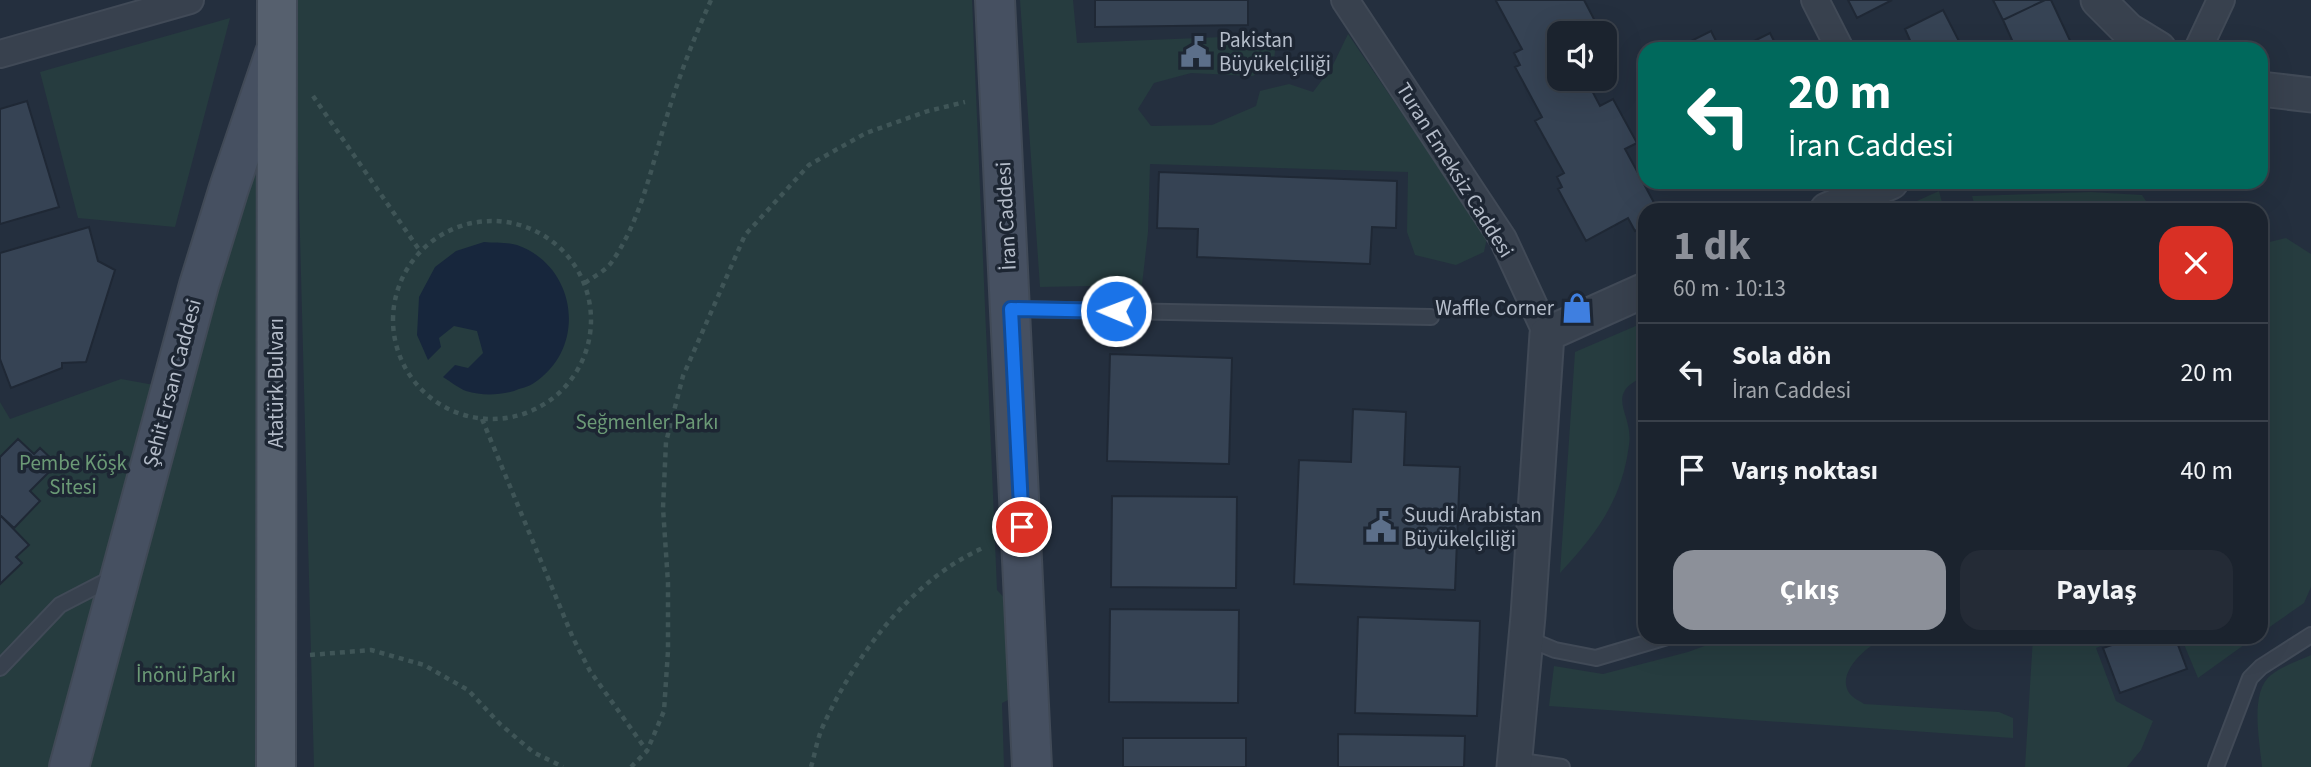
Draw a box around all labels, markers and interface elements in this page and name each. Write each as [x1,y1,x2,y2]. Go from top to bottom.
map controls [1547,21,1617,91]
button: sound [1547,21,1617,91]
place label: Pakistan Büyükelçiliği [1219,25,1331,79]
public building icon: Pakistan Büyükelçiliği [1179,35,1213,69]
text: 20 m [1788,58,1892,128]
icon: left [1673,70,1764,161]
street label: Turan Emeksiz Caddesi [1389,77,1521,263]
text: İran Caddesi [1788,123,1954,169]
street label: İran Caddesi [988,161,1024,271]
text: 1 dk [1673,216,1751,276]
button: close [2159,226,2233,300]
text: 60 m · 10:13 [1673,272,1786,305]
position arrow [1079,274,1153,348]
shop icon: Waffle Corner [1560,291,1594,325]
place label: Waffle Corner [1435,293,1555,323]
street label: Şehit Ersan Caddesi [135,295,209,471]
street label: Atatürk Bulvarı [261,318,291,448]
text: Sola dön [1732,337,1831,374]
icon: left [1673,353,1711,391]
text: 20 m [2180,354,2233,391]
text: İran Caddesi [1732,374,1851,407]
park label: Seğmenler Parkı [575,407,719,437]
park label: Pembe Köşk Sitesi [19,448,128,502]
icon: arrive [1673,451,1711,489]
text: Varış noktası [1732,452,1878,489]
text: 40 m [2180,452,2233,489]
pin [992,497,1052,557]
place label: Suudi Arabistan Büyükelçiliği [1404,500,1542,554]
icon: arrive [1003,508,1041,546]
public building icon: Suudi Arabistan Büyükelçiliği [1364,510,1398,544]
button: Çıkış [1673,550,1946,630]
button: Paylaş [1960,550,2233,630]
park label: İnönü Parkı [136,660,236,690]

